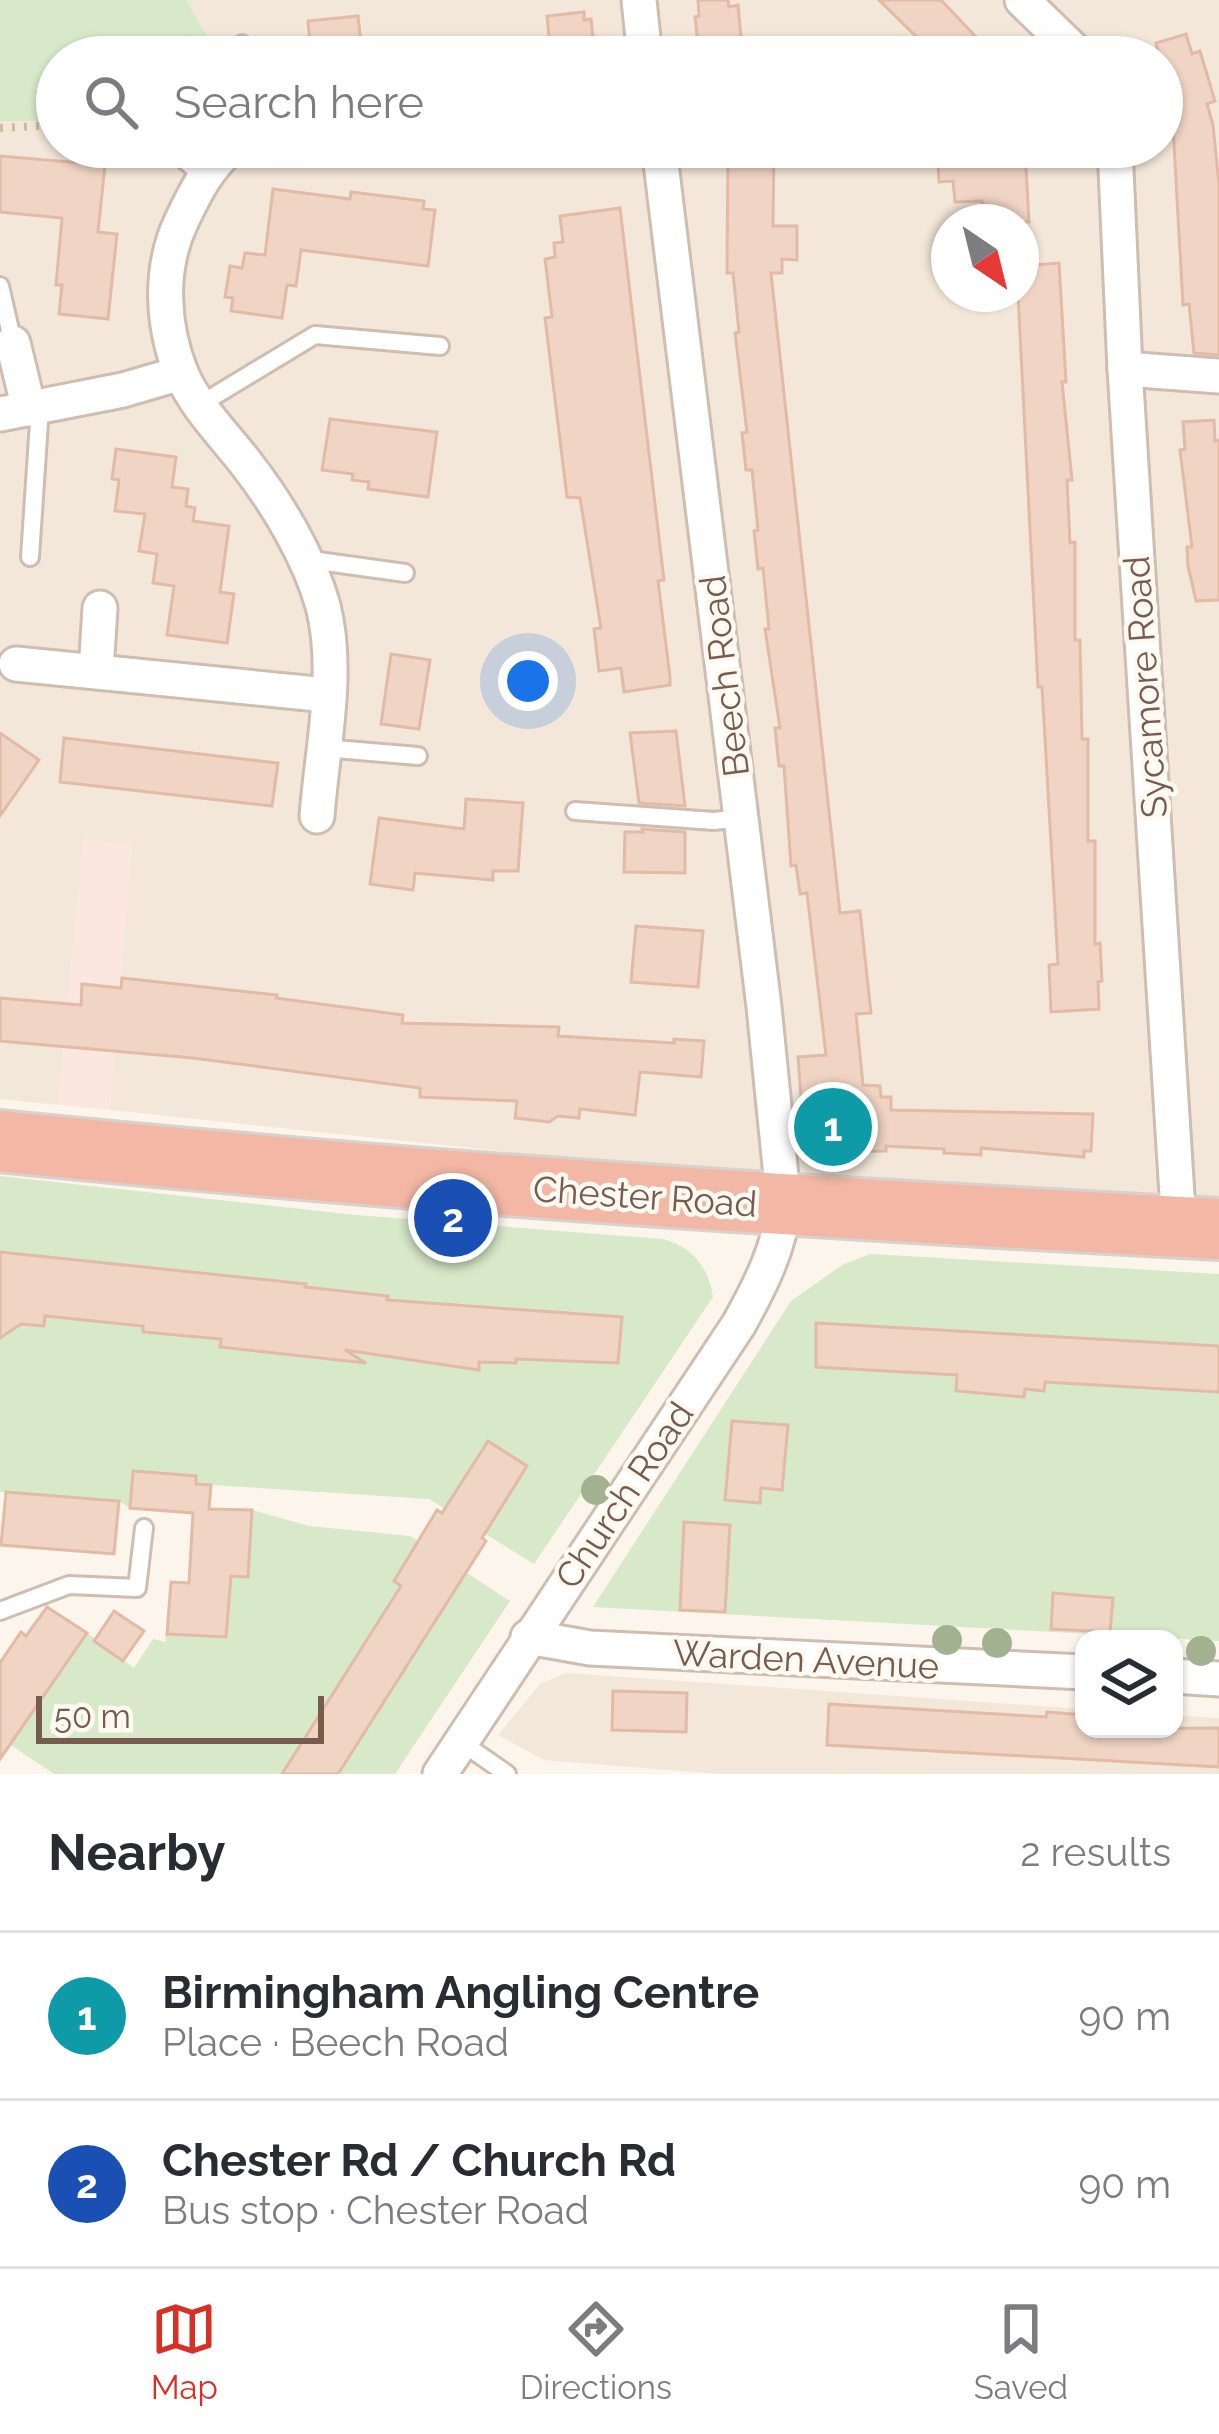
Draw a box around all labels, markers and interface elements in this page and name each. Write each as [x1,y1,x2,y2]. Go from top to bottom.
search box [36,36,1183,168]
icon: search [78,69,144,135]
text: Search here [174,76,424,129]
north arrow [931,204,1039,312]
street label: Sycamore Road [1115,555,1175,819]
street label: Beech Road [691,573,757,779]
your location [498,651,558,711]
pin: 1 [794,1082,872,1172]
street label: Chester Road [532,1167,758,1225]
pin: 2 [414,1173,492,1263]
street label: Church Road [546,1394,702,1596]
map controls [1075,1630,1183,1738]
button: layers [1075,1630,1183,1738]
street label: Warden Avenue [672,1631,940,1687]
scale bar [36,1690,324,1743]
text: 50 m [54,1697,131,1736]
text: Nearby [48,1822,225,1882]
text: 2 results [1020,1829,1171,1875]
text: Birmingham Angling Centre [162,1966,759,2019]
text: 1 [77,1993,97,2039]
text: 90 m [1078,1993,1171,2039]
text: Place · Beech Road [162,2019,509,2065]
text: Chester Rd / Church Rd [162,2134,676,2187]
text: 2 [76,2161,98,2207]
text: 90 m [1078,2161,1171,2207]
text: Bus stop · Chester Road [162,2187,589,2233]
tab: Map [151,2296,218,2407]
tab: Directions [520,2296,672,2407]
tab: Saved [974,2296,1068,2407]

